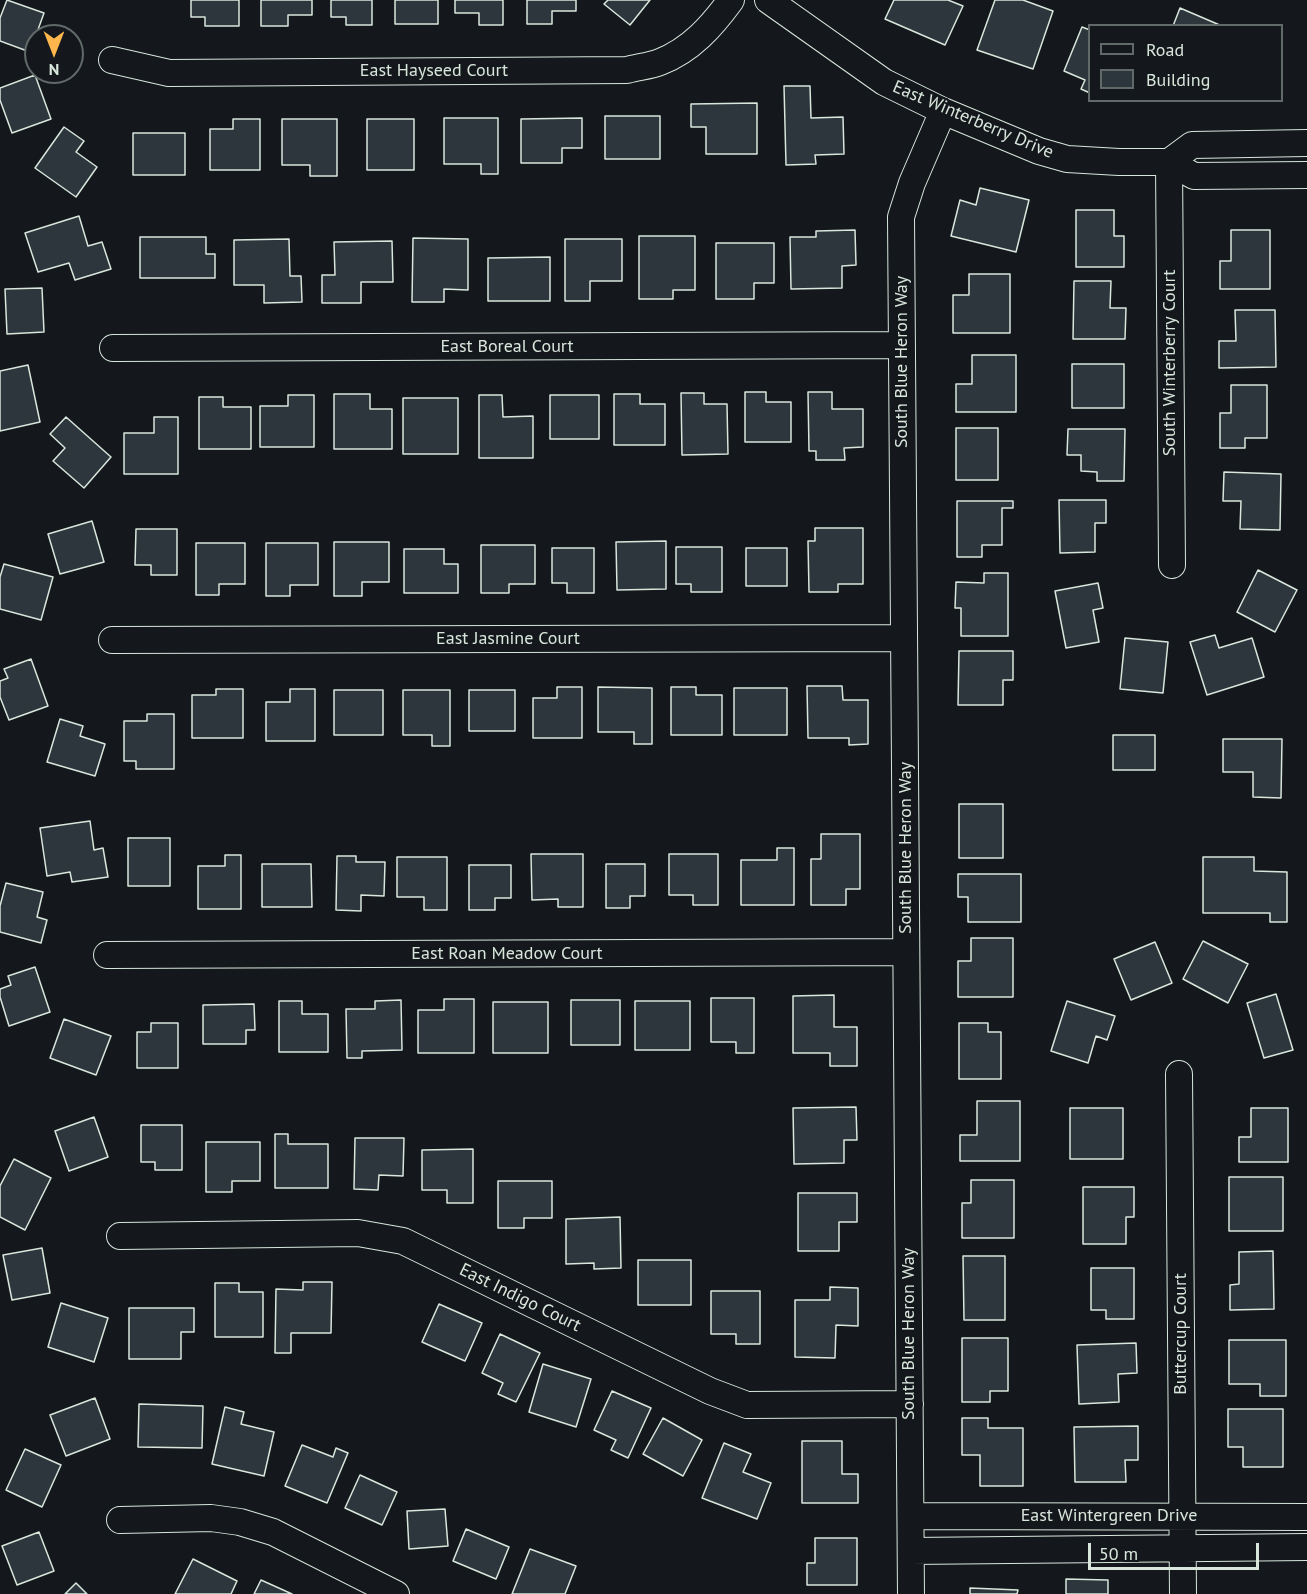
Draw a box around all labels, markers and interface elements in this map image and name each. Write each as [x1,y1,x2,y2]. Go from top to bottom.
north arrow [24,24,84,84]
legend [1088,24,1283,102]
text: Road [1146,38,1184,61]
text: N [49,60,59,80]
street label: East Hayseed Court [360,60,508,82]
text: Building [1146,68,1210,91]
street label: East Winterberry Drive [889,76,1057,164]
street label: South Winterberry Court [1159,270,1181,456]
street label: South Blue Heron Way [891,276,913,448]
street label: East Boreal Court [440,336,574,358]
street label: East Jasmine Court [436,628,580,650]
street label: South Blue Heron Way [895,762,917,934]
street label: East Roan Meadow Court [411,943,603,965]
street label: South Blue Heron Way [898,1248,920,1420]
street label: East Indigo Court [456,1259,584,1337]
street label: Buttercup Court [1170,1273,1192,1395]
street label: East Wintergreen Drive [1021,1505,1197,1527]
scale bar [1091,1531,1262,1569]
text: 50 m [1099,1542,1138,1565]

